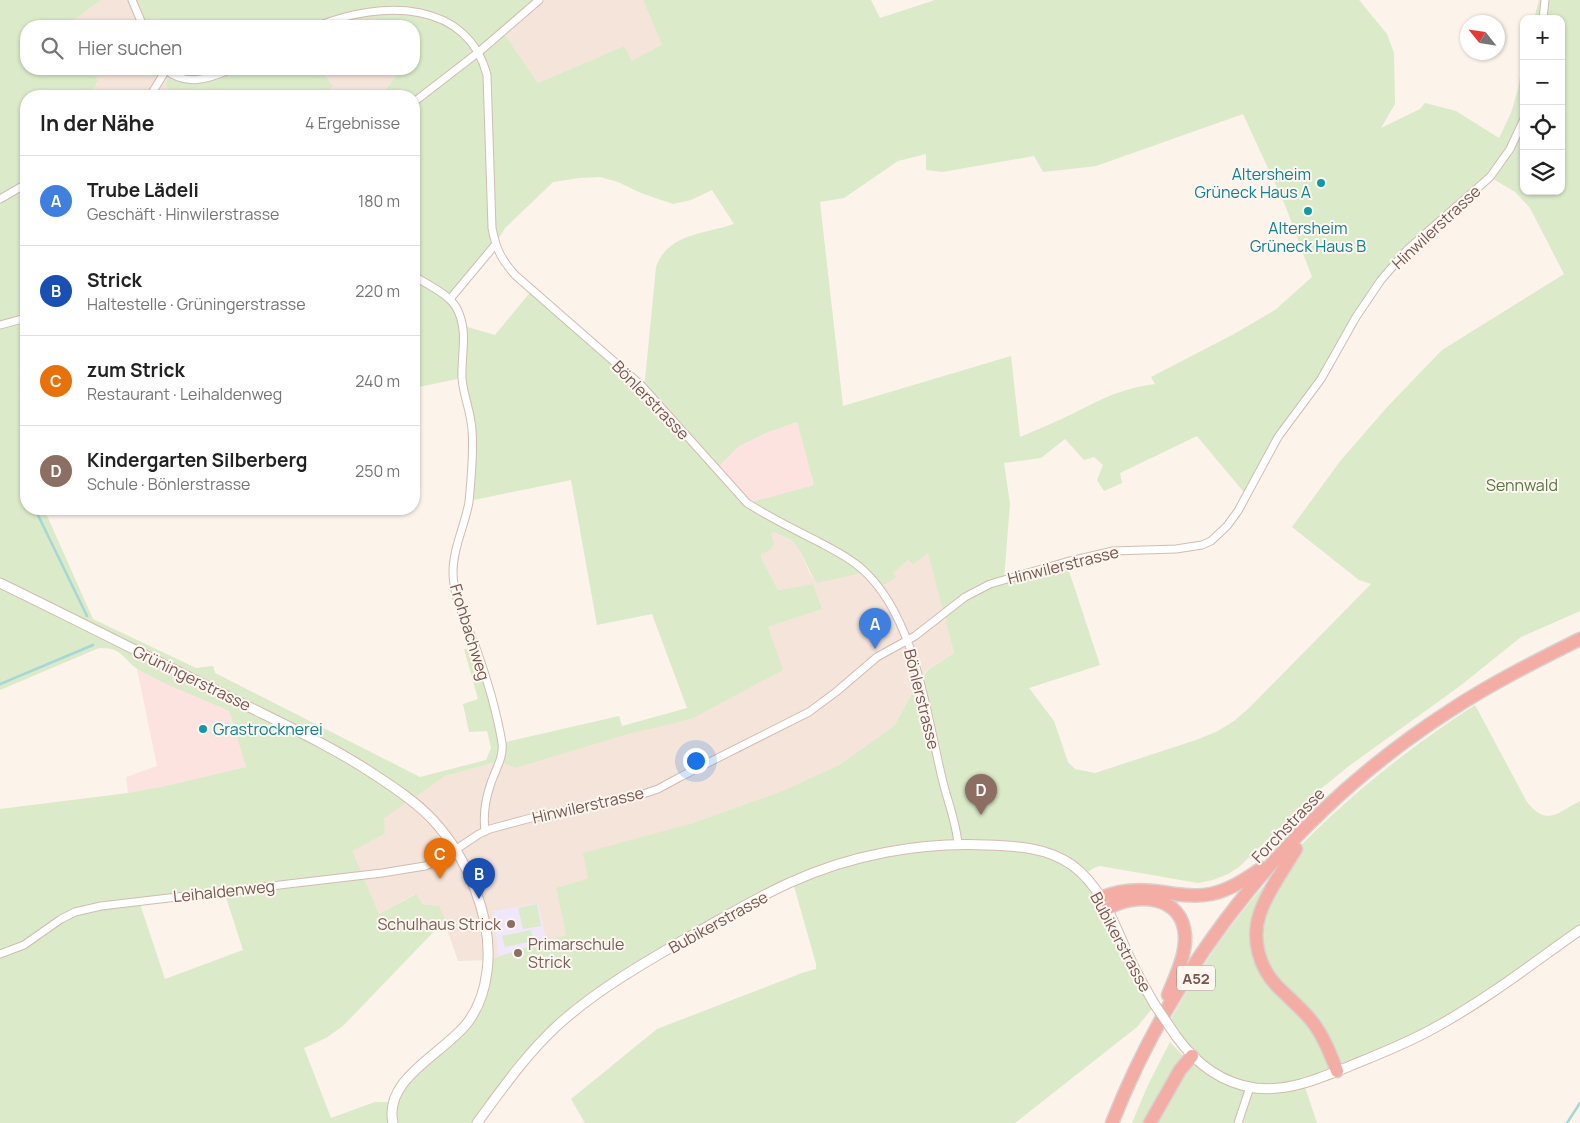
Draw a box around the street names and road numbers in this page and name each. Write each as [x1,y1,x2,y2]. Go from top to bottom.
street label: Hinwilerstrasse [1387,180,1485,274]
street label: Bönlerstrasse [607,355,695,445]
street label: Hinwilerstrasse [1005,541,1121,589]
street label: Frohbachweg [445,581,495,683]
street label: Grüningerstrasse [129,640,255,716]
street label: Bönlerstrasse [899,647,945,751]
street label: Hinwilerstrasse [530,781,646,829]
street label: Forchstrasse [1247,783,1329,867]
street label: Leihaldenweg [172,875,276,907]
street label: Bubikerstrasse [664,886,772,958]
street label: Bubikerstrasse [1085,888,1157,996]
road number: A52 [1177,966,1215,990]

